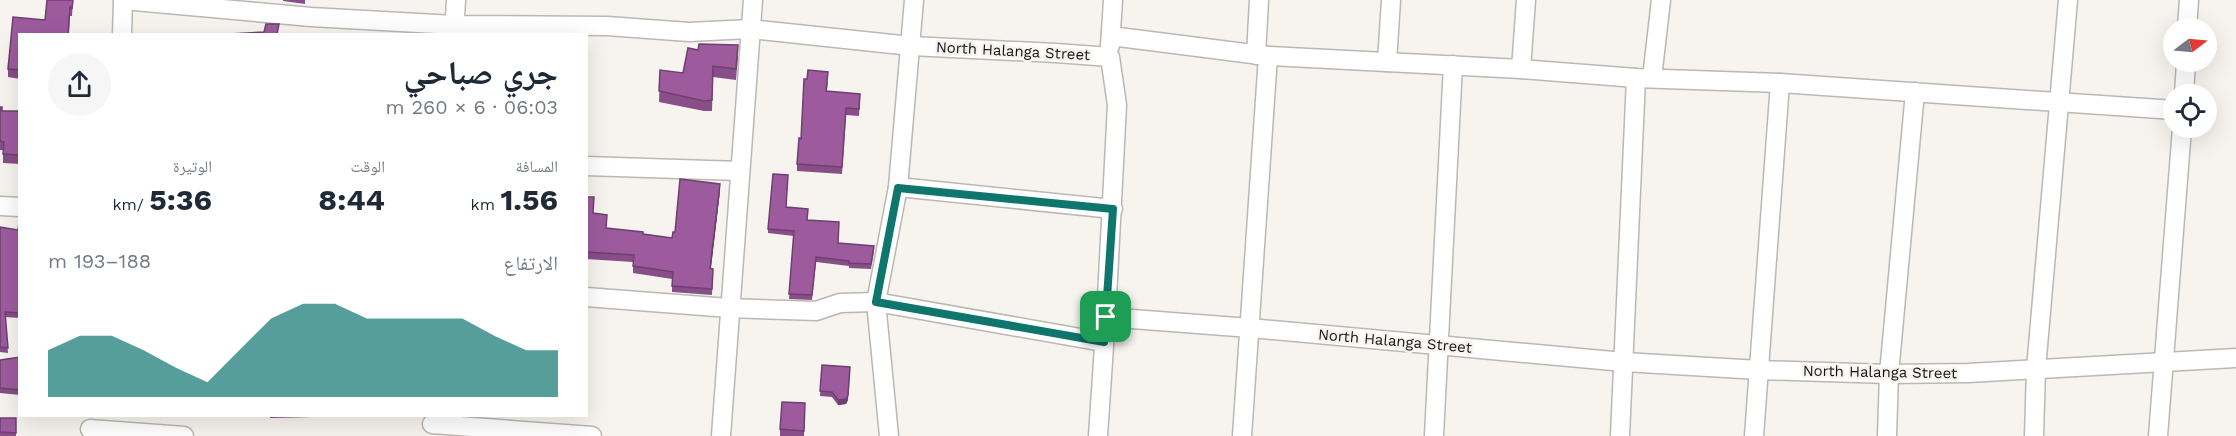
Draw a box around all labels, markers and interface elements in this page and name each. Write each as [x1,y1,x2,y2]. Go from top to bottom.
north arrow [2163,18,2217,72]
map controls [2163,18,2217,138]
street label: North Halanga Street [935,38,1091,64]
button: share [48,53,111,116]
text: جري صباحي [404,53,558,92]
button: locate [2163,84,2217,138]
text: 06:03 · 6 × 260 m [386,95,558,119]
text: الوتيرة [173,157,212,176]
text: الوقت [351,157,385,176]
text: المسافة [516,157,558,176]
text: 5:36 [149,182,212,217]
text: 8:44 [318,182,385,217]
text: 1.56 [500,182,558,217]
text: /km [112,195,149,214]
text: km [471,195,500,214]
text: 188–193 m [48,249,151,273]
text: الارتفاع [503,251,558,275]
pin [1080,291,1131,342]
icon: arrive [1089,300,1122,333]
street label: North Halanga Street [1317,325,1473,357]
street label: North Halanga Street [1803,362,1958,382]

